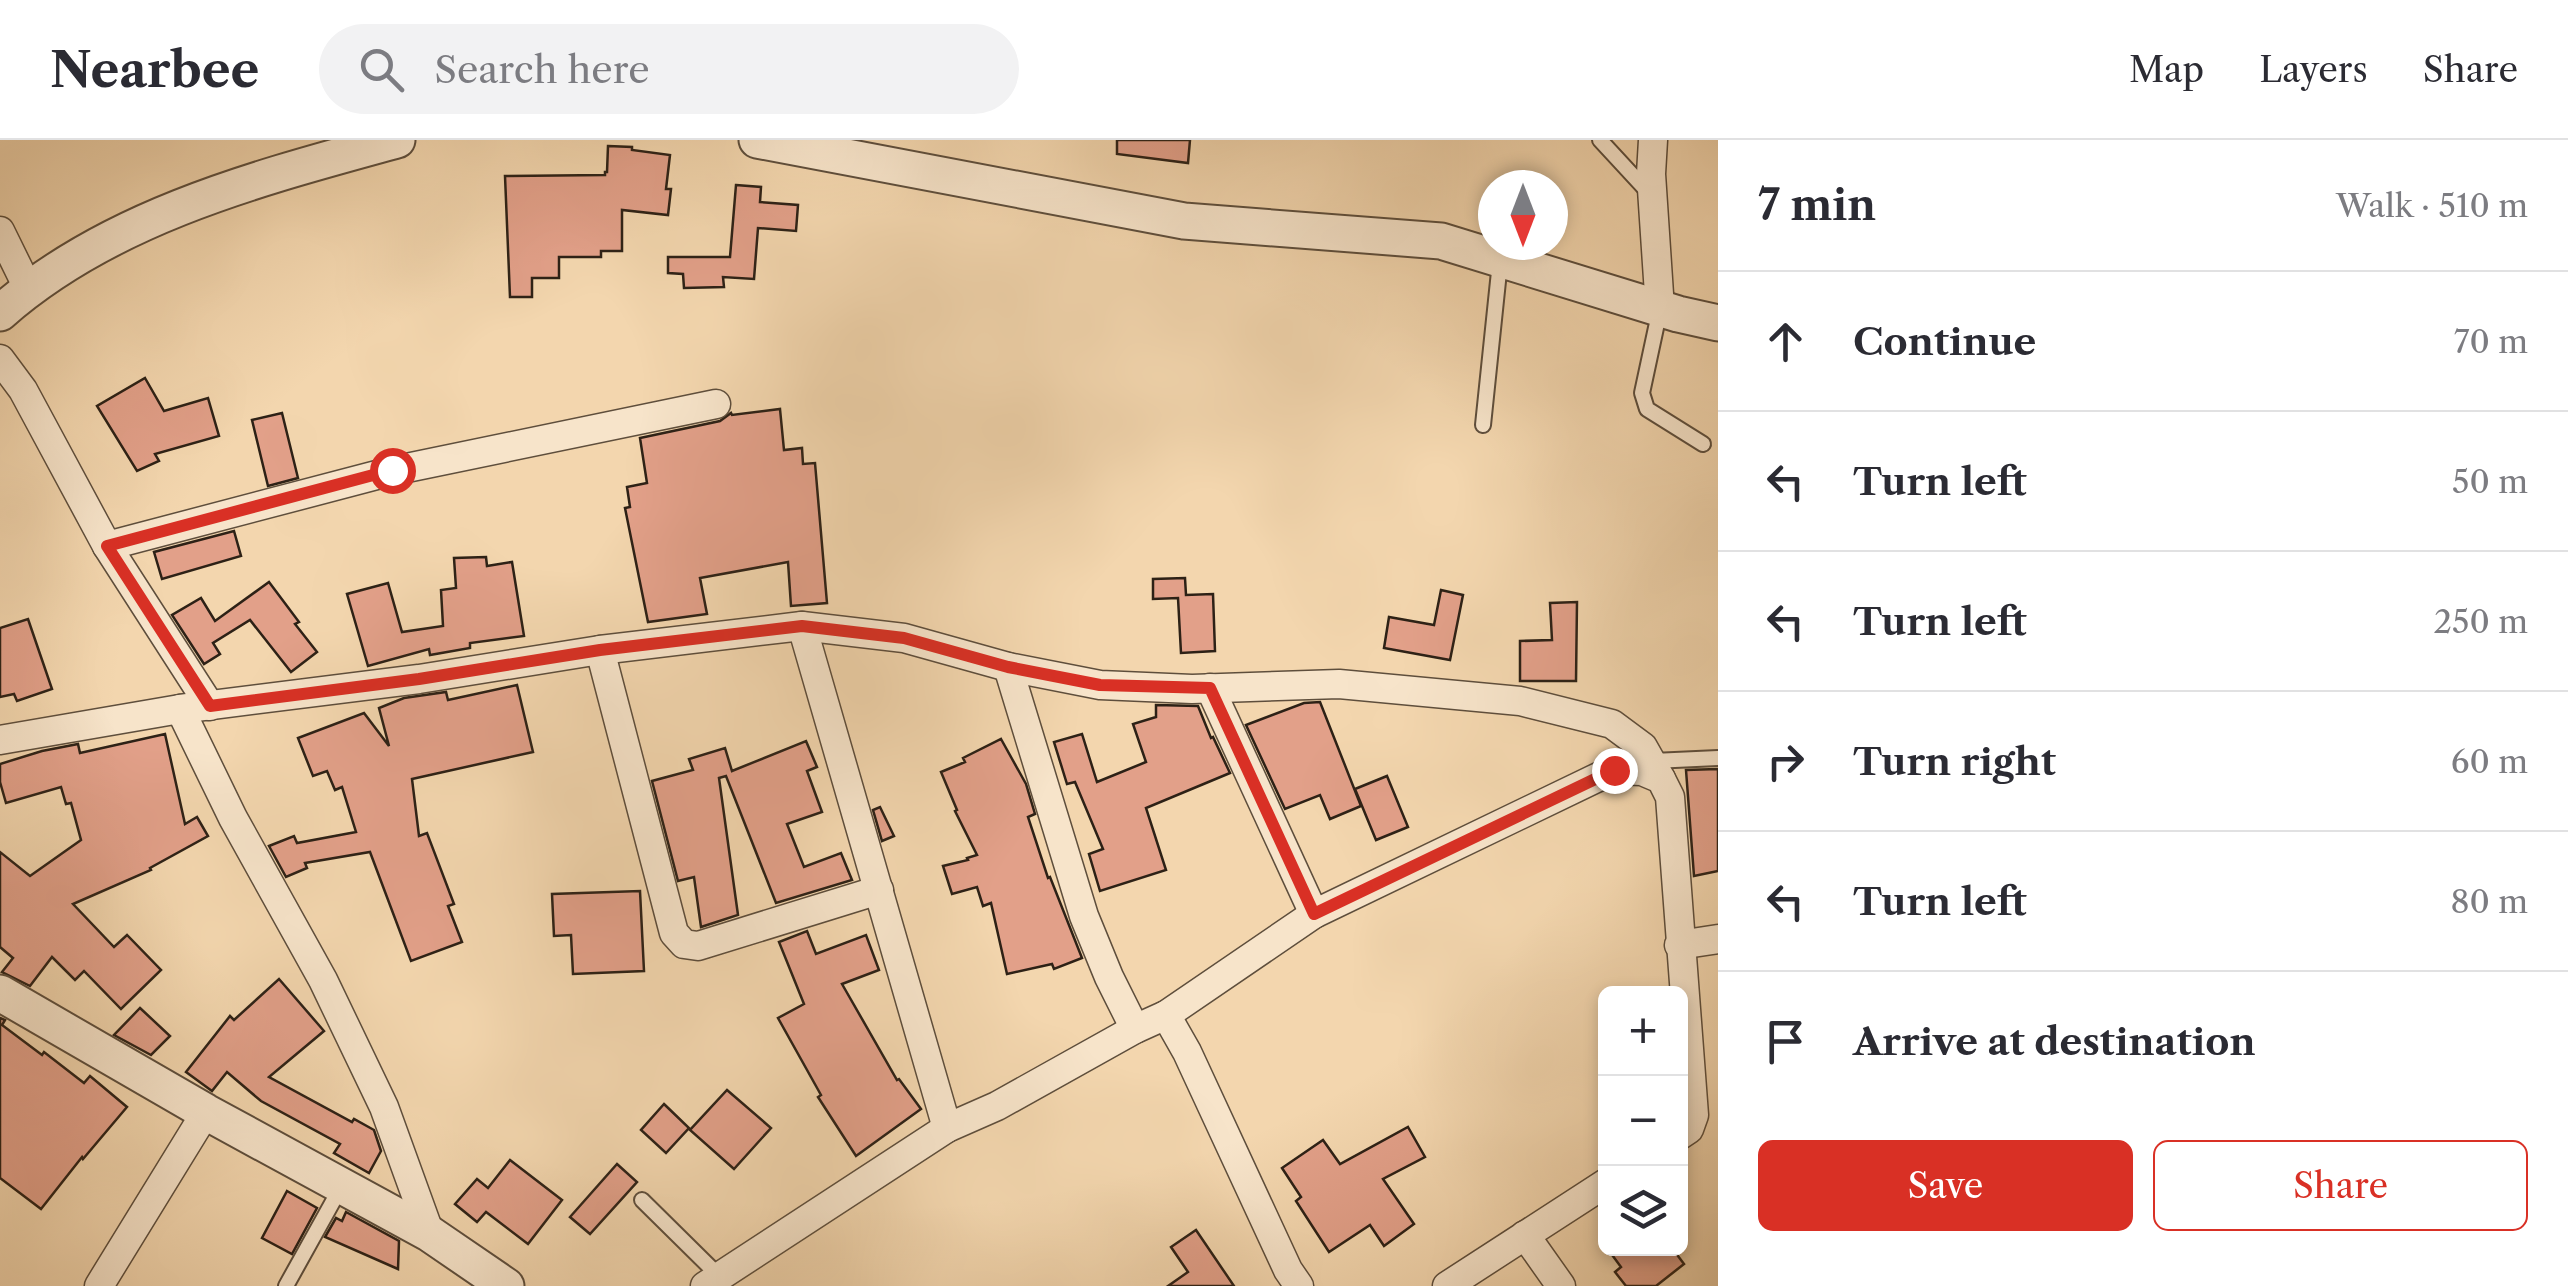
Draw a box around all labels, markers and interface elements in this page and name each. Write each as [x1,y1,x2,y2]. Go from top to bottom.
search box [319,24,1019,114]
text: Nearbee [50,40,259,99]
icon: search [354,42,409,97]
text: Search here [434,46,649,93]
text: Map [2129,48,2204,91]
text: Layers [2259,48,2368,91]
text: Share [2423,48,2518,91]
north arrow [1478,170,1568,260]
text: 7 min [1758,179,1876,231]
text: Walk · 510 m [2336,186,2528,225]
icon: ahead [1758,314,1813,369]
text: Continue [1853,318,2036,365]
text: 70 m [2454,322,2528,361]
route start [370,448,416,494]
icon: left [1758,454,1813,509]
text: Turn left [1853,458,2027,505]
text: 50 m [2452,462,2528,501]
icon: left [1758,594,1813,649]
text: Turn left [1853,598,2027,645]
text: 250 m [2434,602,2528,641]
icon: right [1758,734,1813,789]
text: Turn right [1853,738,2056,785]
text: 60 m [2451,742,2528,781]
route end [1592,748,1638,794]
icon: left [1758,874,1813,929]
text: Turn left [1853,878,2027,925]
text: 80 m [2450,882,2528,921]
map controls [1598,986,1688,1256]
button: + [1598,986,1688,1076]
icon: arrive [1758,1014,1813,1069]
text: Arrive at destination [1853,1018,2256,1065]
button: − [1598,1076,1688,1166]
button: Save [1758,1140,2133,1231]
button: Share [2153,1140,2528,1231]
button: layers [1598,1166,1688,1256]

